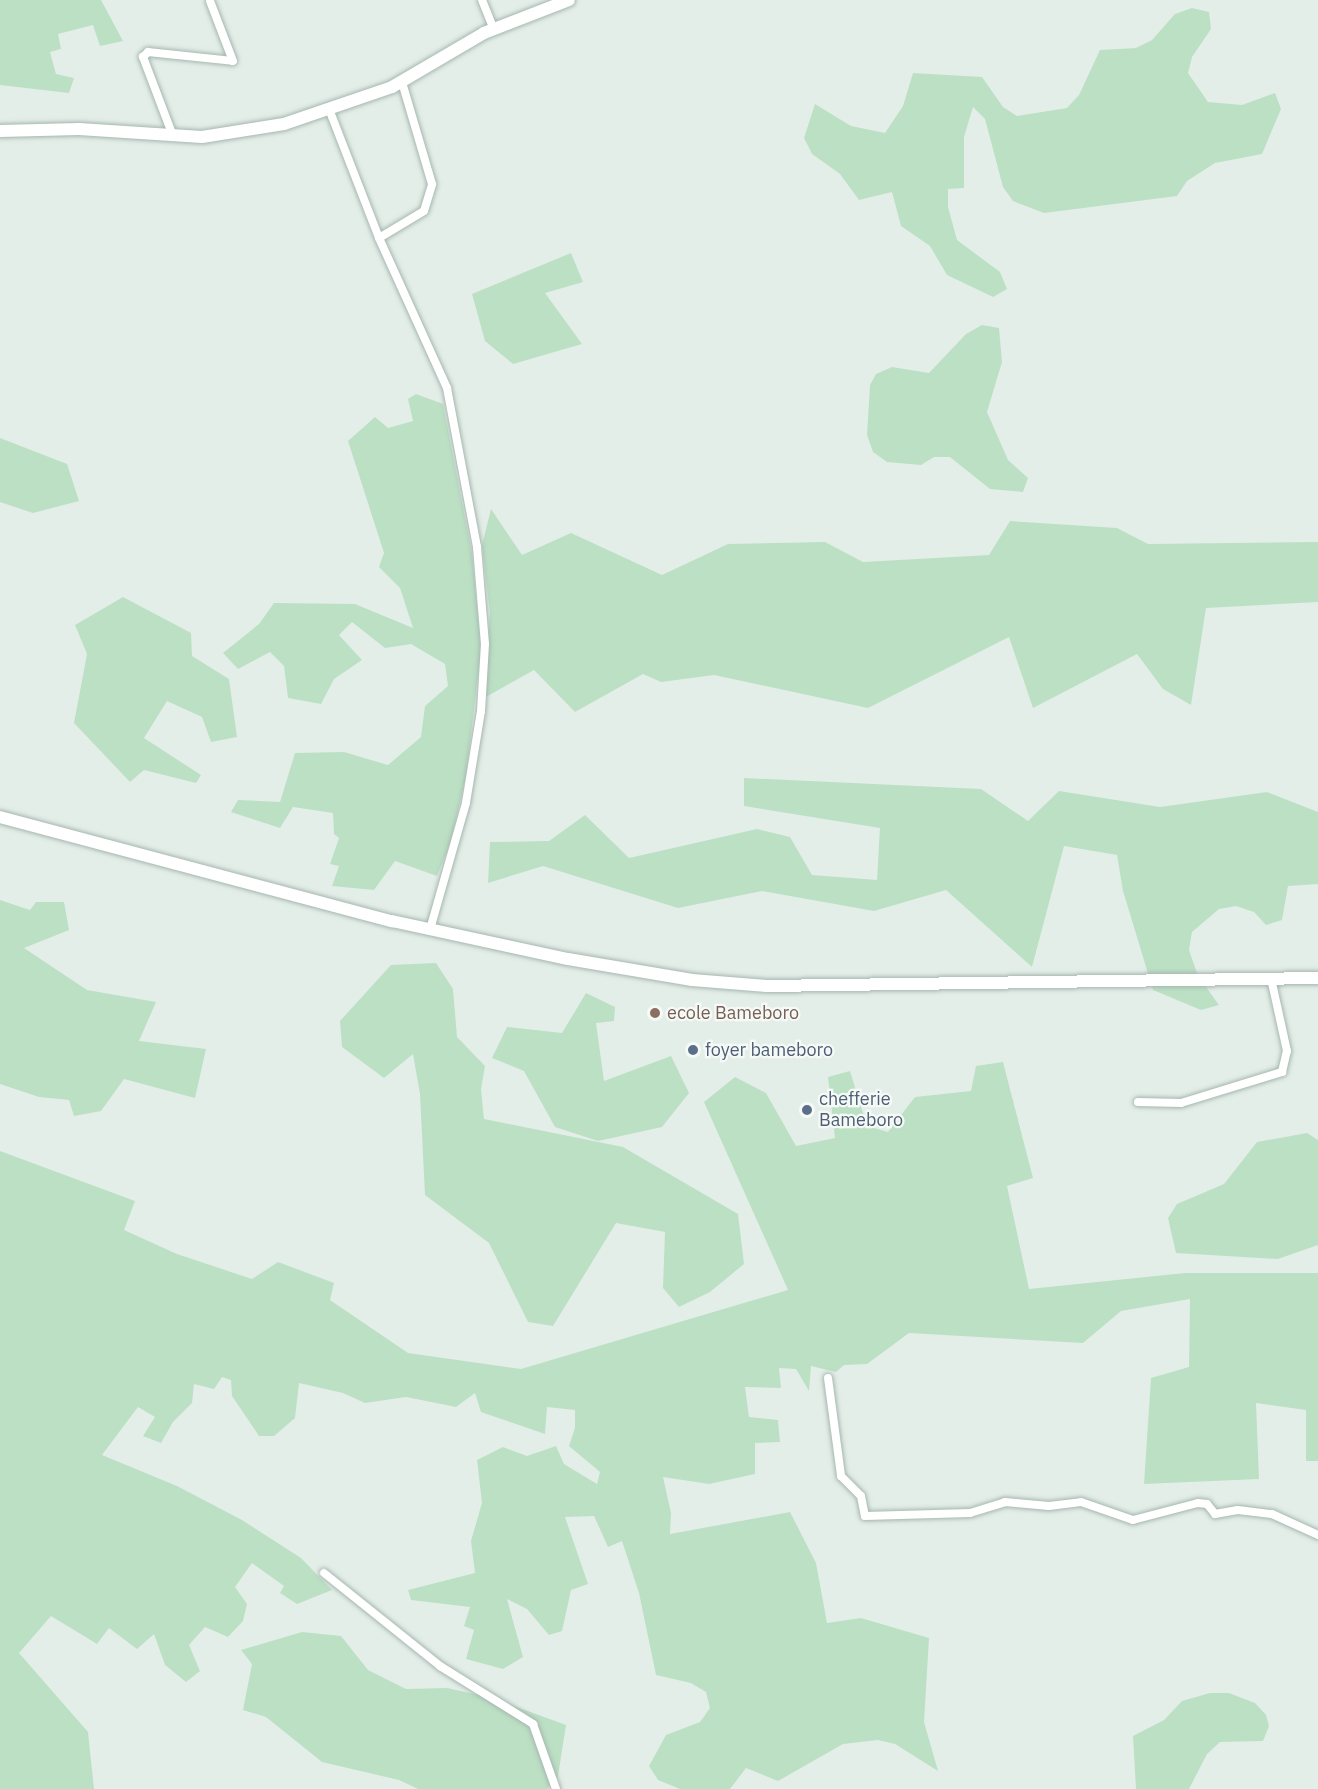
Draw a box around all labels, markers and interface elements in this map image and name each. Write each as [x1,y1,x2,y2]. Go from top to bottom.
place label: ecole Bameboro [667,1002,799,1024]
marker: ecole Bameboro [648,1006,662,1020]
place label: foyer bameboro [705,1039,833,1061]
marker: foyer bameboro [686,1043,700,1057]
place label: chefferie Bameboro [819,1089,903,1132]
marker: chefferie Bameboro [800,1103,814,1117]

